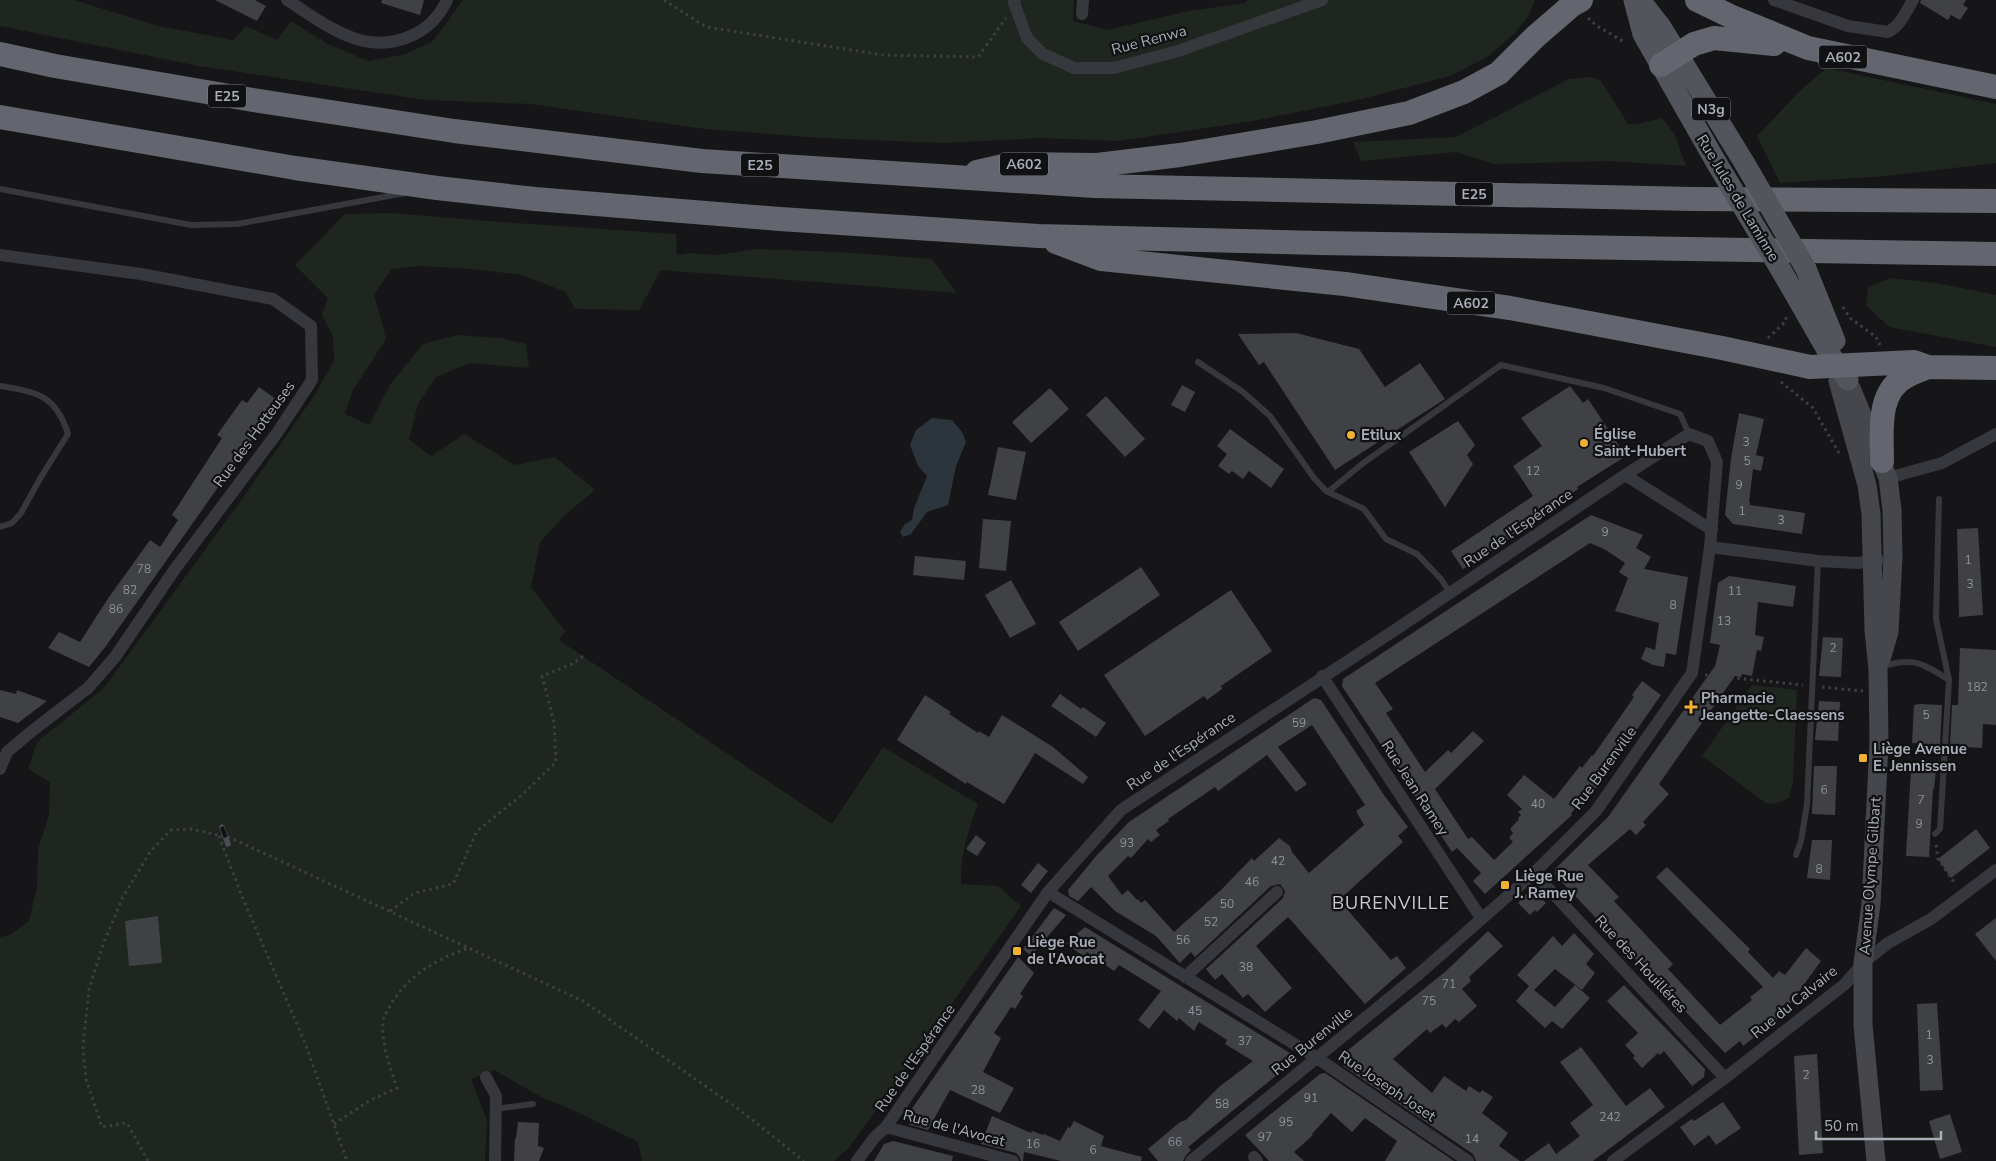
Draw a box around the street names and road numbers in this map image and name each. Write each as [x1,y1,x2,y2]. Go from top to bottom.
street label: Rue Renwa [1109,20,1189,60]
road number: A602 [1819,46,1867,68]
road number: E25 [208,84,246,108]
road number: N3g [1692,98,1730,120]
street label: Rue Jules de Laminne [1692,131,1784,265]
road number: A602 [1000,152,1048,175]
road number: E25 [741,154,779,176]
road number: E25 [1455,182,1493,205]
road number: A602 [1447,292,1495,314]
street label: Rue des Hotteuses [209,377,299,491]
street label: Rue de l'Espérance [1460,484,1576,572]
street label: Rue de l'Espérance [1123,707,1239,795]
street label: Rue Burenville [1567,722,1641,814]
street label: Rue Jean Ramey [1377,736,1453,840]
street label: Avenue Olympe Gilbart [1855,796,1886,956]
street label: Rue des Houilléres [1590,911,1692,1017]
street label: Rue du Calvaire [1747,961,1841,1043]
street label: Rue de l'Espérance [870,1000,960,1116]
street label: Rue Burenville [1267,1002,1357,1080]
street label: Rue Joseph Joset [1334,1046,1440,1126]
street label: Rue de l'Avocat [901,1105,1008,1151]

